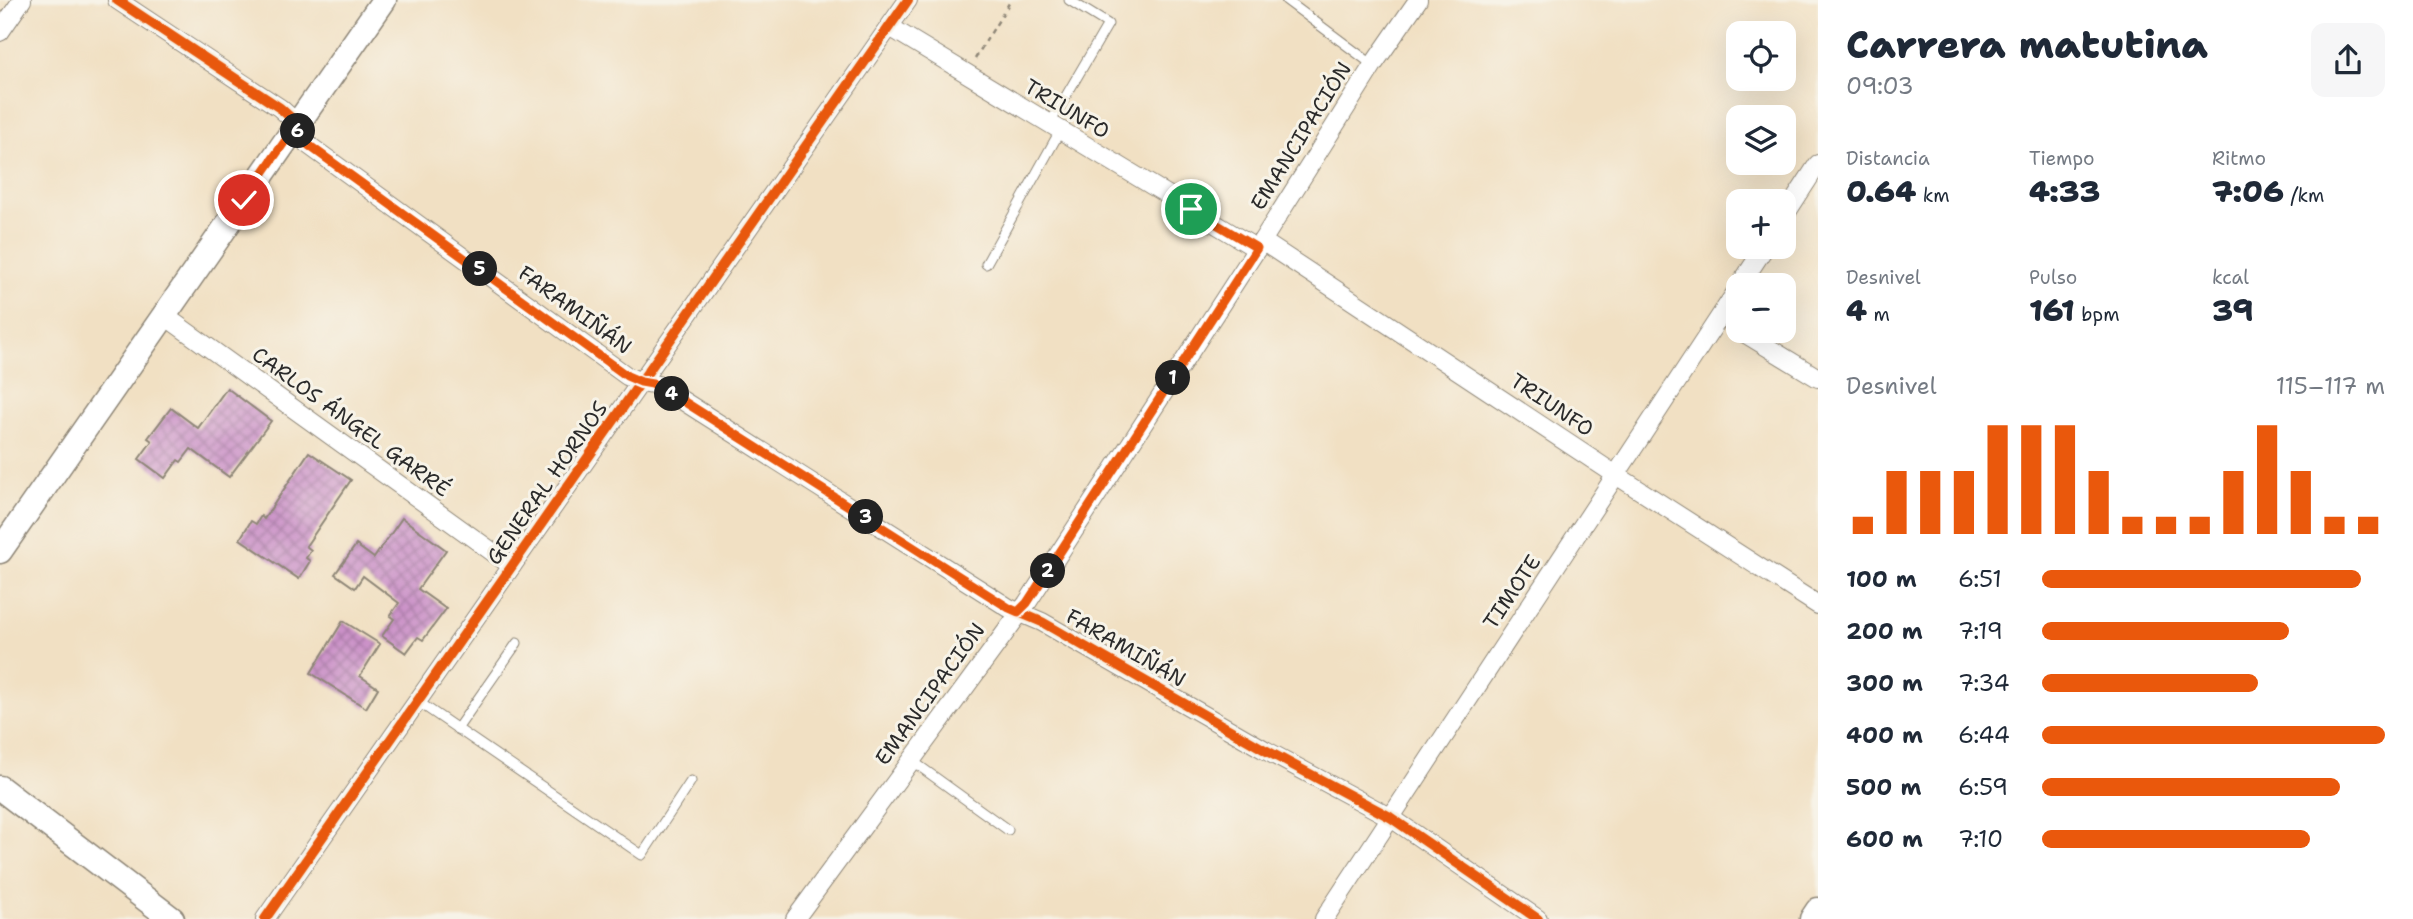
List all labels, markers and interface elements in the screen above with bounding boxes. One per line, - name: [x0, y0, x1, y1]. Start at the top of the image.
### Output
- text: Carrera matutina: [1846, 19, 2208, 70]
- map controls: [1726, 21, 1796, 343]
- button: locate: [1726, 21, 1796, 91]
- button: share: [2311, 23, 2385, 97]
- street label: EMANCIPACIÓN: [1243, 56, 1358, 215]
- text: 09:03: [1846, 71, 1914, 101]
- street label: TRIUNFO: [1019, 73, 1115, 145]
- button: layers: [1726, 105, 1796, 175]
- pin: 6: [280, 114, 316, 148]
- text: 6: [291, 118, 304, 143]
- text: Distancia: [1846, 146, 1930, 171]
- text: Tiempo: [2029, 146, 2095, 171]
- text: Ritmo: [2212, 146, 2266, 171]
- pin: [214, 170, 274, 230]
- text: 0.64: [1846, 171, 1916, 212]
- text: 4:33: [2029, 171, 2100, 212]
- text: 7:06: [2212, 171, 2284, 212]
- pin: [1161, 179, 1221, 239]
- icon: check: [225, 181, 263, 219]
- text: km: [1916, 183, 1950, 208]
- text: /km: [2284, 183, 2324, 208]
- button: +: [1726, 189, 1796, 259]
- icon: arrive: [1172, 190, 1210, 228]
- pin: 5: [462, 252, 498, 286]
- text: 5: [474, 256, 485, 281]
- street label: FARAMIÑÁN: [513, 259, 638, 361]
- text: Desnivel: [1846, 265, 1921, 290]
- text: Pulso: [2029, 265, 2077, 290]
- text: kcal: [2212, 265, 2249, 290]
- button: −: [1726, 273, 1796, 343]
- text: 4: [1846, 290, 1867, 331]
- text: 161: [2029, 290, 2075, 331]
- text: 39: [2212, 290, 2253, 331]
- text: m: [1867, 302, 1890, 327]
- text: bpm: [2075, 302, 2120, 327]
- street label: CARLOS ÁNGEL GARRÉ: [246, 340, 456, 503]
- pin: 1: [1156, 360, 1190, 396]
- text: 1: [1168, 365, 1177, 390]
- street label: TRIUNFO: [1505, 367, 1599, 443]
- text: Desnivel: [1846, 371, 1937, 401]
- text: 115–117 m: [2276, 371, 2385, 401]
- pin: 4: [654, 376, 690, 412]
- text: 4: [665, 381, 678, 406]
- street label: GENERAL HORNOS: [480, 396, 614, 570]
- pin: 3: [848, 500, 884, 534]
- text: 3: [859, 504, 872, 529]
- street label: TIMOTE: [1477, 549, 1547, 635]
- pin: 2: [1030, 554, 1066, 588]
- text: 2: [1041, 558, 1054, 583]
- text: 100 m: [1846, 564, 1917, 594]
- text: 6:51: [1958, 564, 2002, 594]
- street label: FARAMIÑÁN: [1061, 602, 1191, 694]
- text: 200 m: [1846, 616, 1923, 646]
- text: 7:19: [1958, 616, 2003, 646]
- street label: EMANCIPACIÓN: [868, 617, 991, 771]
- text: 300 m: [1846, 668, 1923, 698]
- text: 7:34: [1958, 668, 2010, 698]
- text: 400 m: [1846, 720, 1923, 750]
- text: 6:44: [1958, 720, 2010, 750]
- text: 500 m: [1846, 772, 1921, 802]
- text: 6:59: [1958, 772, 2008, 802]
- text: 600 m: [1846, 824, 1923, 854]
- text: 7:10: [1958, 824, 2003, 854]

